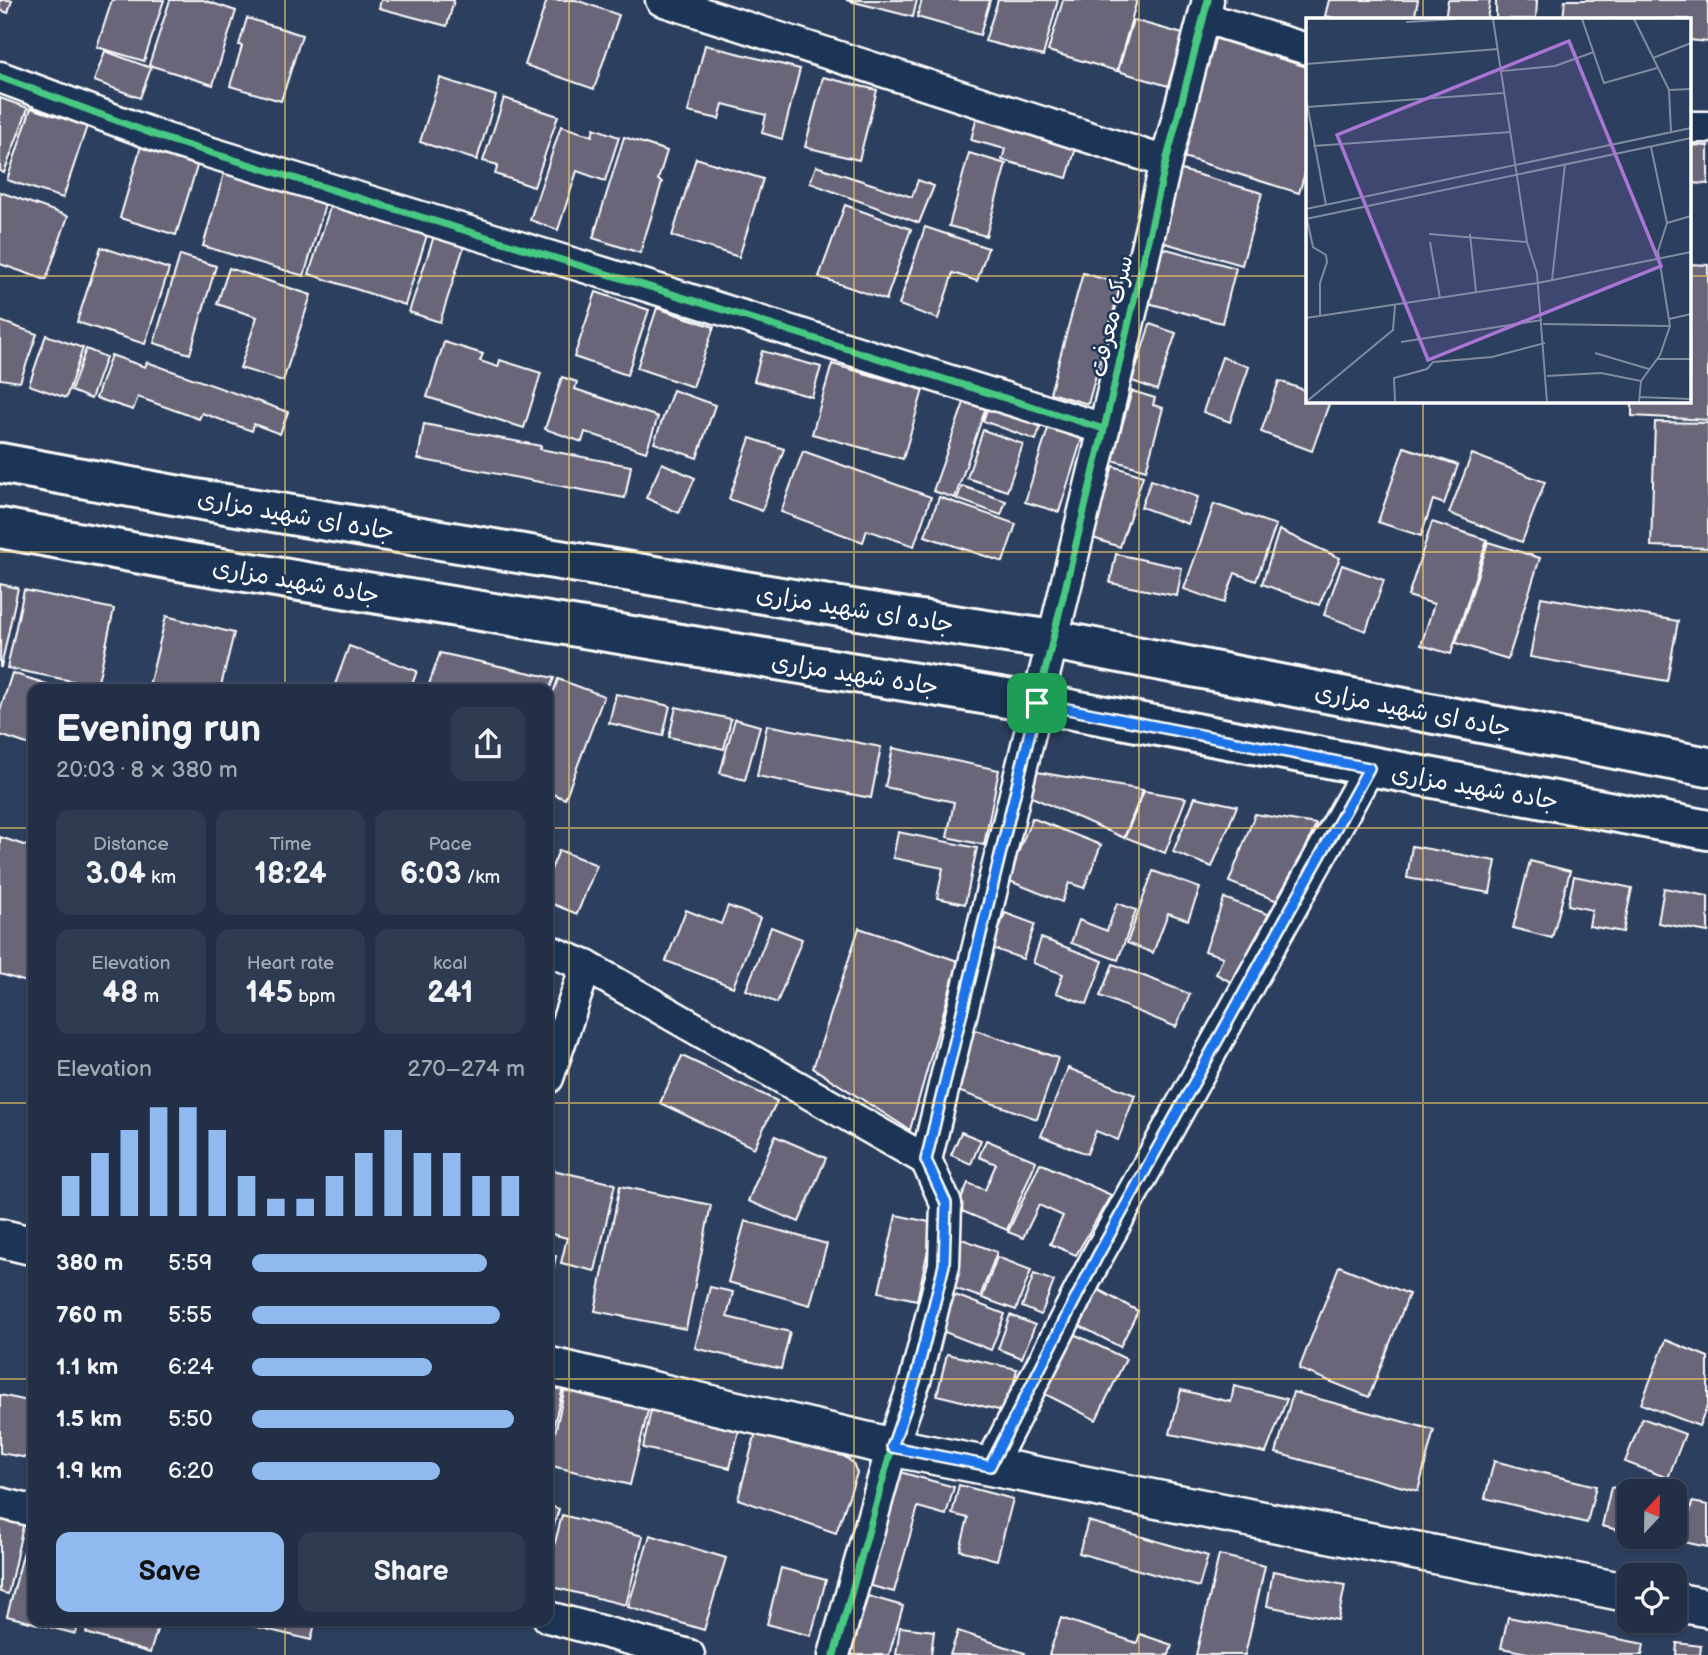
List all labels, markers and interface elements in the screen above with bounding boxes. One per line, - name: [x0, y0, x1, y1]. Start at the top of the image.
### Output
- inset map: [1306, 18, 1690, 402]
- street label: سرک معرفت: [1083, 252, 1140, 380]
- street label: جاده ای شهید مزاری: [195, 484, 397, 547]
- street label: جاده شهید مزاری: [210, 553, 381, 610]
- street label: جاده ای شهید مزاری: [754, 580, 956, 639]
- street label: جاده شهید مزاری: [769, 647, 940, 702]
- pin: [1007, 673, 1067, 733]
- street label: جاده ای شهید مزاری: [1312, 677, 1513, 744]
- icon: arrive: [1018, 684, 1056, 722]
- text: Evening run: [56, 707, 261, 752]
- button: share: [451, 707, 525, 781]
- text: 20:03 · 8 × 380 m: [56, 756, 238, 784]
- street label: جاده شهید مزاری: [1389, 759, 1560, 816]
- text: Distance: [93, 833, 169, 856]
- text: Time: [269, 833, 312, 856]
- text: Pace: [429, 833, 472, 856]
- text: 3.04: [86, 856, 146, 892]
- text: 18:24: [254, 856, 327, 892]
- text: 6:03: [400, 856, 462, 892]
- text: km: [146, 866, 176, 889]
- text: /km: [462, 866, 500, 889]
- text: Elevation: [91, 952, 170, 975]
- text: Heart rate: [247, 952, 334, 975]
- text: kcal: [433, 952, 467, 975]
- text: 48: [103, 975, 138, 1011]
- text: 145: [245, 975, 293, 1011]
- text: 241: [427, 975, 473, 1011]
- text: m: [138, 985, 159, 1008]
- text: bpm: [293, 985, 336, 1008]
- text: Elevation: [56, 1055, 152, 1083]
- text: 270–274 m: [407, 1055, 525, 1083]
- text: 380 m: [56, 1249, 123, 1277]
- text: 5:59: [168, 1249, 212, 1277]
- text: 760 m: [56, 1301, 123, 1329]
- text: 5:55: [168, 1301, 212, 1329]
- text: 1.1 km: [56, 1353, 118, 1381]
- text: 6:24: [168, 1353, 214, 1381]
- text: 1.5 km: [56, 1405, 122, 1433]
- text: 5:50: [168, 1405, 213, 1433]
- text: 1.9 km: [56, 1457, 122, 1485]
- text: 6:20: [168, 1457, 214, 1485]
- north arrow: [1617, 1479, 1687, 1549]
- map controls: [1617, 1479, 1687, 1633]
- button: Save: [56, 1532, 284, 1612]
- button: Share: [298, 1532, 525, 1612]
- button: locate: [1617, 1563, 1687, 1633]

